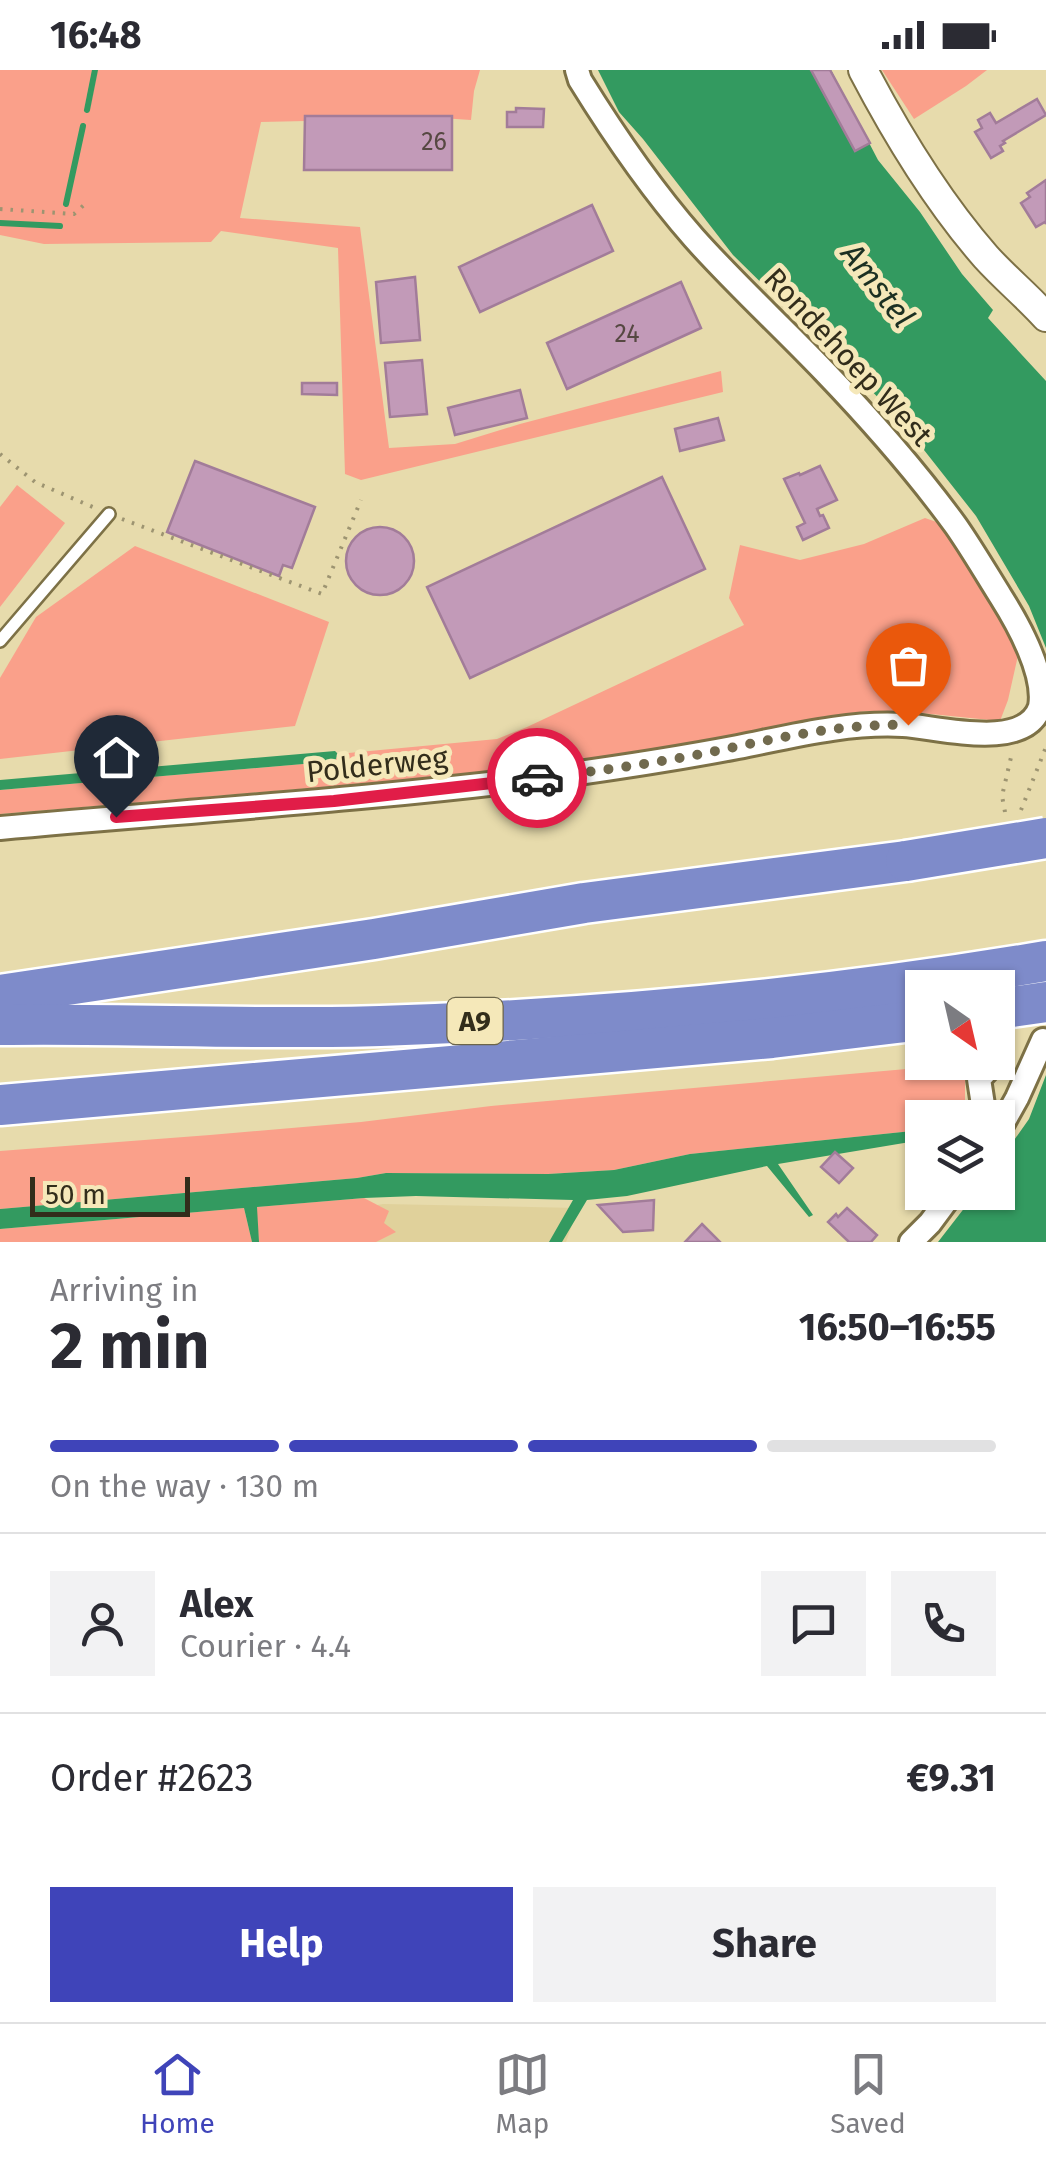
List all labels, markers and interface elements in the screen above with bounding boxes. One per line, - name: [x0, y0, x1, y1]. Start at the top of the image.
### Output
- text: 16:48: [50, 12, 142, 58]
- house number: 26: [421, 127, 447, 157]
- water label: Amstel: [832, 234, 923, 335]
- street label: Rondehoep West: [756, 261, 940, 453]
- house number: 24: [614, 319, 640, 349]
- pin: [866, 623, 951, 726]
- icon: bag: [881, 638, 936, 693]
- pin: [74, 715, 159, 818]
- courier: [487, 728, 587, 828]
- icon: home: [89, 730, 144, 785]
- street label: Polderweg: [304, 740, 450, 790]
- icon: car: [510, 751, 565, 806]
- north arrow: [905, 970, 1015, 1080]
- map controls: [905, 970, 1015, 1210]
- road number: A9: [448, 998, 502, 1044]
- button: layers: [905, 1100, 1015, 1210]
- scale bar: [30, 1172, 190, 1216]
- text: 50 m: [45, 1178, 106, 1211]
- text: Arriving in: [50, 1271, 198, 1309]
- text: 16:50–16:55: [799, 1304, 996, 1350]
- text: 2 min: [50, 1307, 210, 1385]
- text: On the way · 130 m: [50, 1467, 319, 1505]
- button: person: [50, 1571, 155, 1676]
- button: chat: [761, 1571, 866, 1676]
- button: phone: [891, 1571, 996, 1676]
- text: Alex: [180, 1581, 253, 1627]
- text: Courier · 4.4: [180, 1627, 351, 1665]
- text: Order #2623: [50, 1755, 254, 1801]
- text: €9.31: [907, 1755, 996, 1801]
- button: Help: [50, 1887, 513, 2002]
- button: Share: [533, 1887, 996, 2002]
- tab: Home: [140, 2047, 215, 2140]
- tab: Map: [495, 2047, 550, 2140]
- tab: Saved: [830, 2047, 906, 2140]

